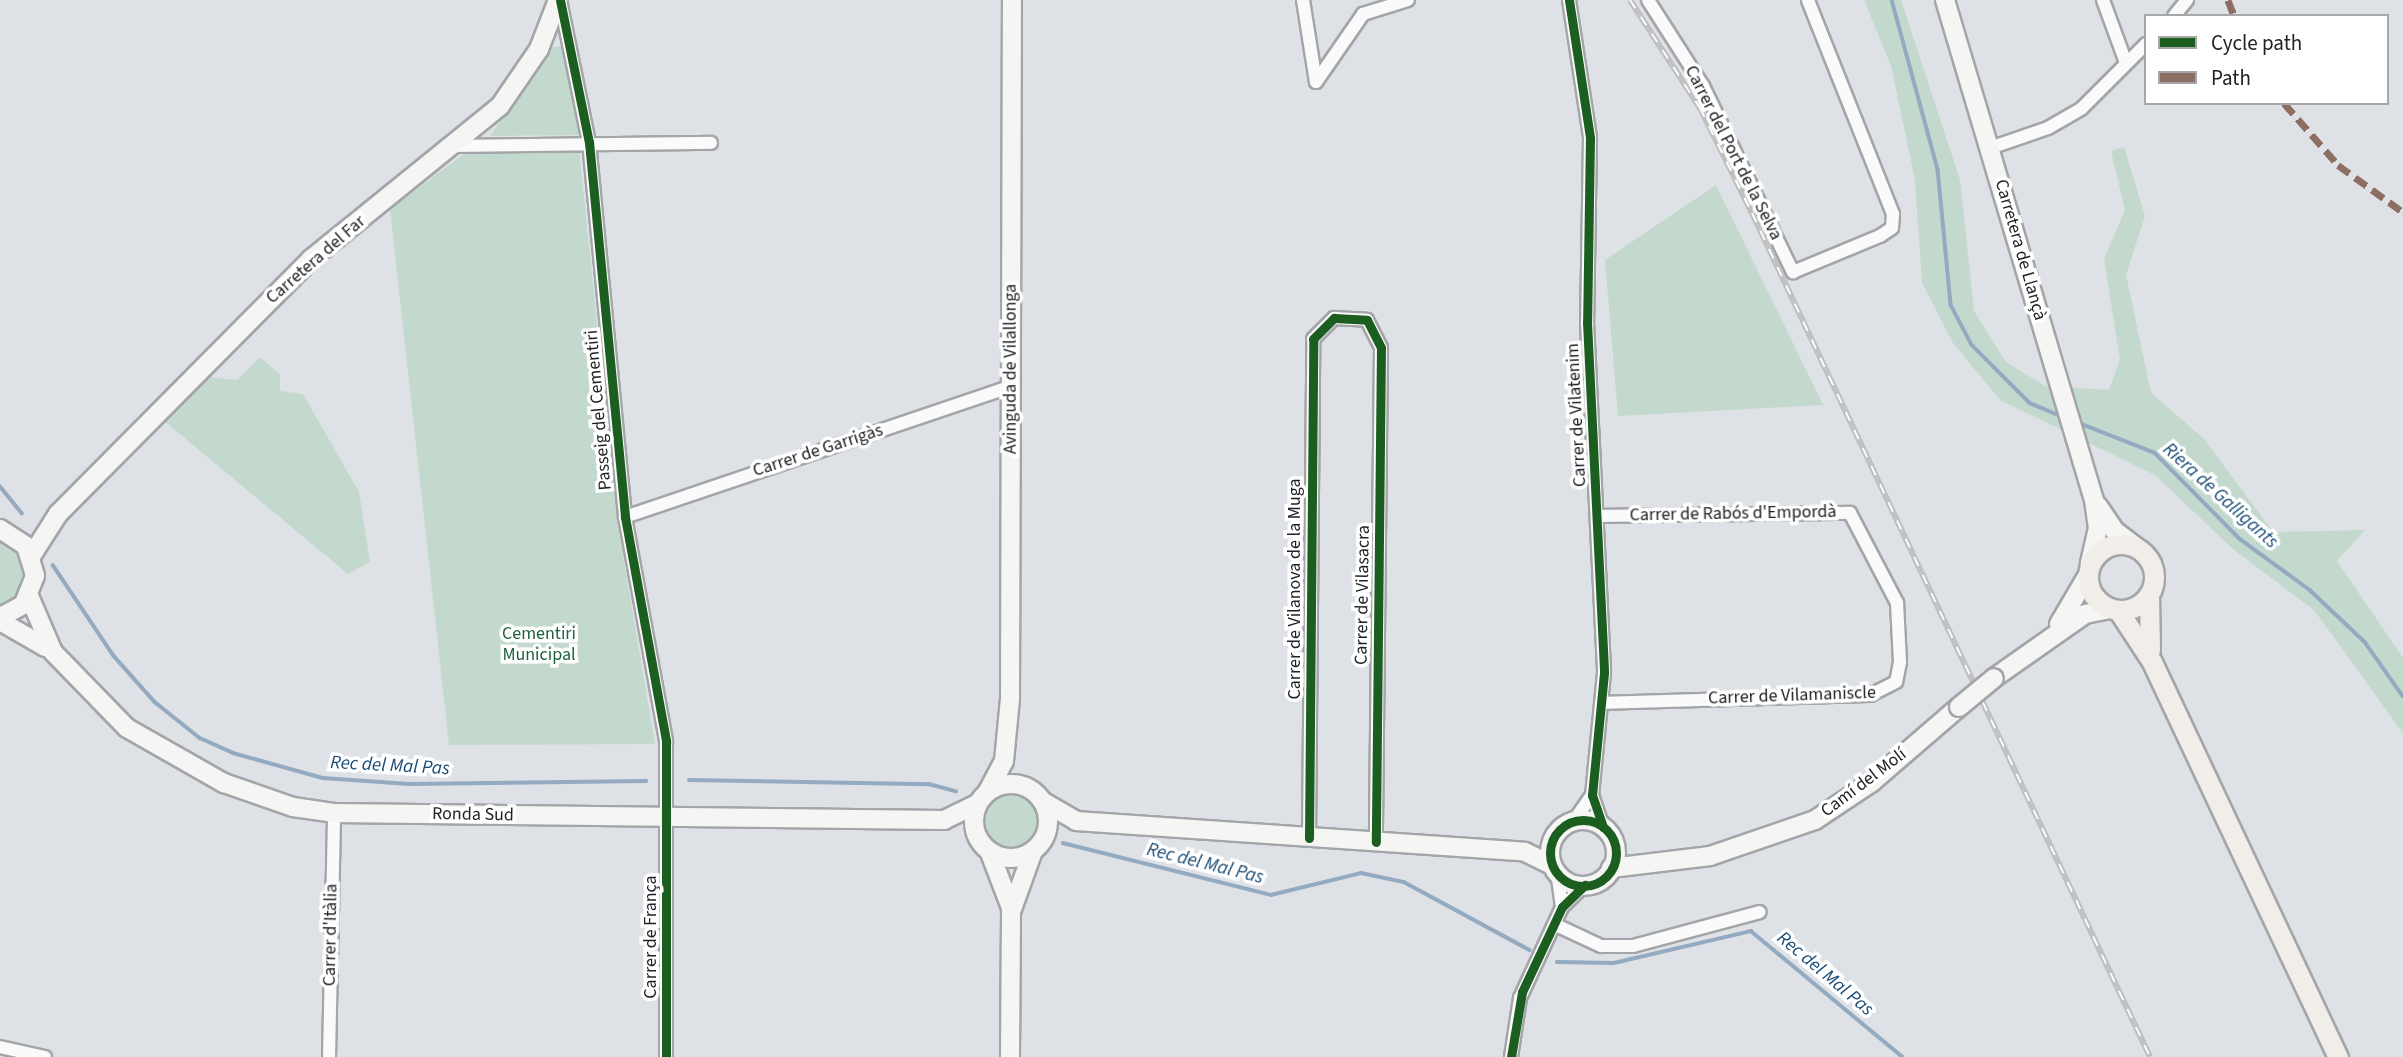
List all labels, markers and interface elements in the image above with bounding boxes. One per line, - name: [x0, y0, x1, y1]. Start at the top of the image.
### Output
- legend: [2144, 14, 2389, 105]
- text: Cycle path: [2211, 28, 2302, 58]
- street label: Carrer del Port de la Selva: [1680, 62, 1786, 244]
- text: Path: [2211, 63, 2251, 93]
- street label: Carretera de Llançà: [1990, 177, 2050, 323]
- street label: Carretera del Far: [262, 211, 370, 309]
- street label: Avinguda de Vilallonga: [1000, 284, 1022, 454]
- street label: Passeig del Cementiri: [581, 329, 617, 491]
- street label: Carrer de Vilatenim: [1562, 343, 1592, 487]
- street label: Carrer de Garrigàs: [750, 420, 886, 482]
- water label: Riera de Galligants: [2158, 438, 2282, 554]
- street label: Carrer de Vilanova de la Muga: [1284, 478, 1306, 700]
- street label: Carrer de Rabós d'Empordà: [1629, 501, 1837, 527]
- street label: Carrer de Vilasacra: [1351, 525, 1375, 665]
- park label: Cementiri Municipal: [502, 624, 576, 666]
- street label: Carrer de Vilamaniscle: [1708, 682, 1876, 710]
- street label: Camí del Molí: [1817, 744, 1911, 822]
- water label: Rec del Mal Pas: [330, 751, 450, 781]
- street label: Ronda Sud: [432, 803, 514, 827]
- water label: Rec del Mal Pas: [1144, 838, 1266, 890]
- street label: Carrer de França: [640, 875, 662, 999]
- street label: Carrer d'Itàlia: [319, 884, 343, 986]
- water label: Rec del Mal Pas: [1772, 927, 1878, 1021]

